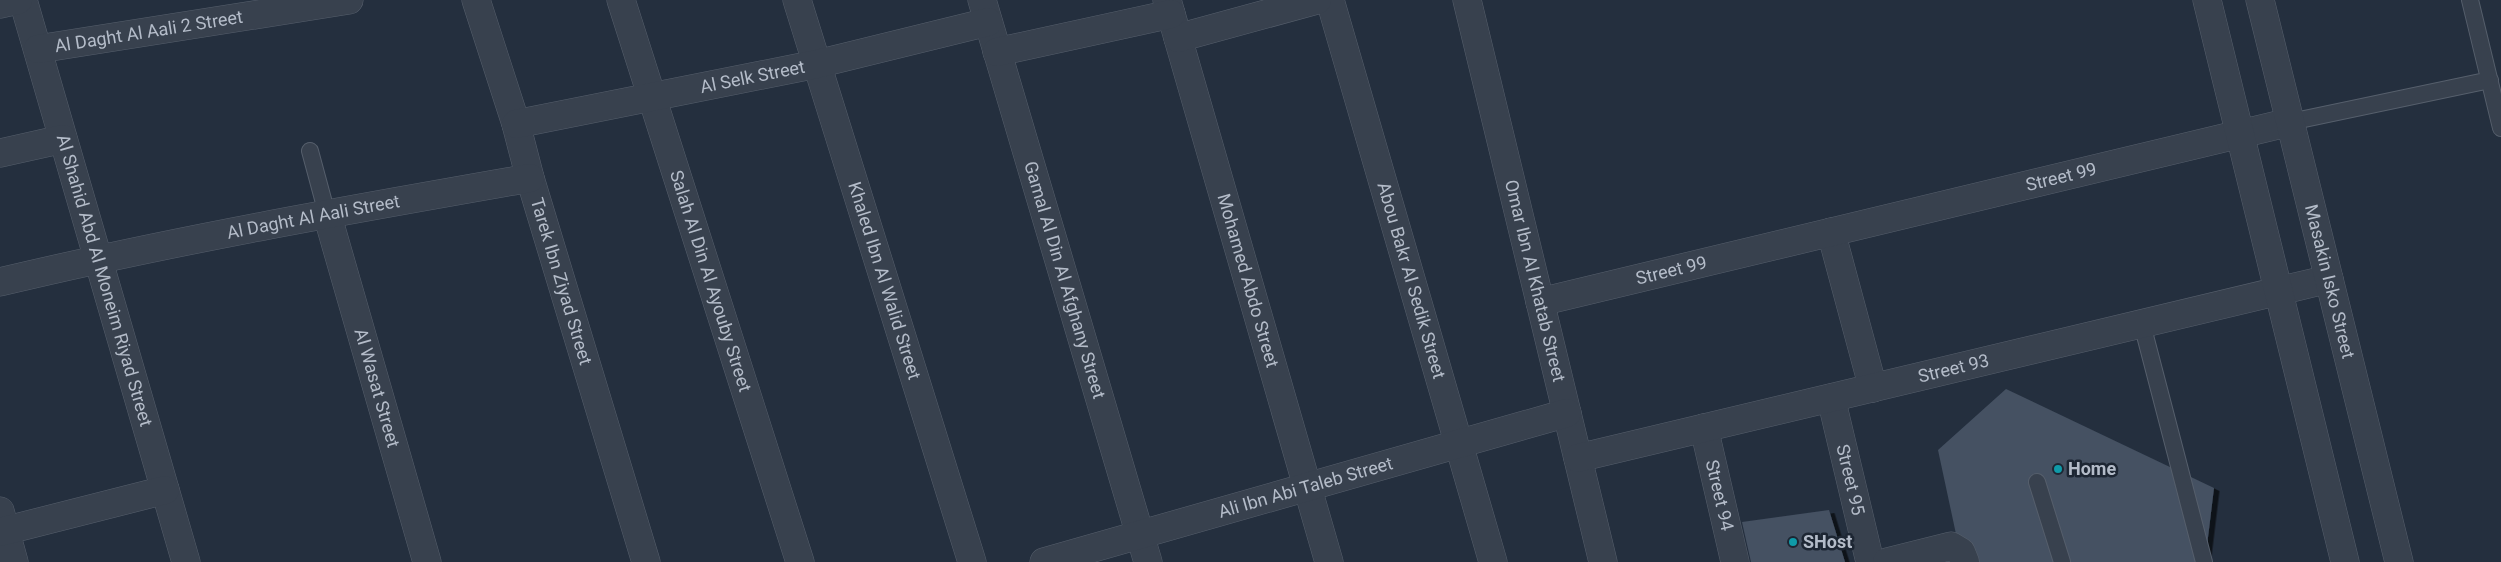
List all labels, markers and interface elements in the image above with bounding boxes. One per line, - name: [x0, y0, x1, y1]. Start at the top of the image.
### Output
- street label: Al Daght Al Aali 2 Street: [53, 6, 244, 56]
- street label: Al Selk Street: [698, 56, 807, 97]
- street label: Al Shahid Abd Al Moneim Riyad Street: [53, 132, 157, 429]
- street label: Street 99: [2024, 158, 2099, 195]
- street label: Gamal Al Din Al Afghany Street: [1020, 159, 1110, 401]
- street label: Salah Al Din Al Ayouby Street: [666, 168, 756, 394]
- street label: Omar Ibn Al Khatab Street: [1501, 178, 1570, 384]
- street label: Khaled Ibn Al Walid Street: [844, 179, 926, 382]
- street label: Abou Bakr Al Sedik Street: [1373, 180, 1450, 381]
- street label: Al Daght Al Aali Street: [225, 190, 401, 243]
- street label: Mohamed Abdo Street: [1213, 191, 1283, 370]
- street label: Tarek Ibn Ziyad Street: [527, 195, 597, 367]
- street label: Masakin Isko Street: [2301, 202, 2359, 361]
- street label: Street 99: [1634, 251, 1709, 289]
- street label: Al Wasat Street: [350, 326, 405, 450]
- street label: Street 93: [1916, 349, 1991, 387]
- street label: Street 95: [1832, 442, 1869, 517]
- street label: Ali Ibn Abi Taleb Street: [1216, 452, 1395, 522]
- street label: Street 94: [1702, 458, 1738, 533]
- place label: Home: [2068, 458, 2116, 479]
- marker: Home: [2052, 463, 2064, 475]
- place label: SHost: [1803, 531, 1852, 552]
- marker: SHost: [1787, 536, 1799, 548]

